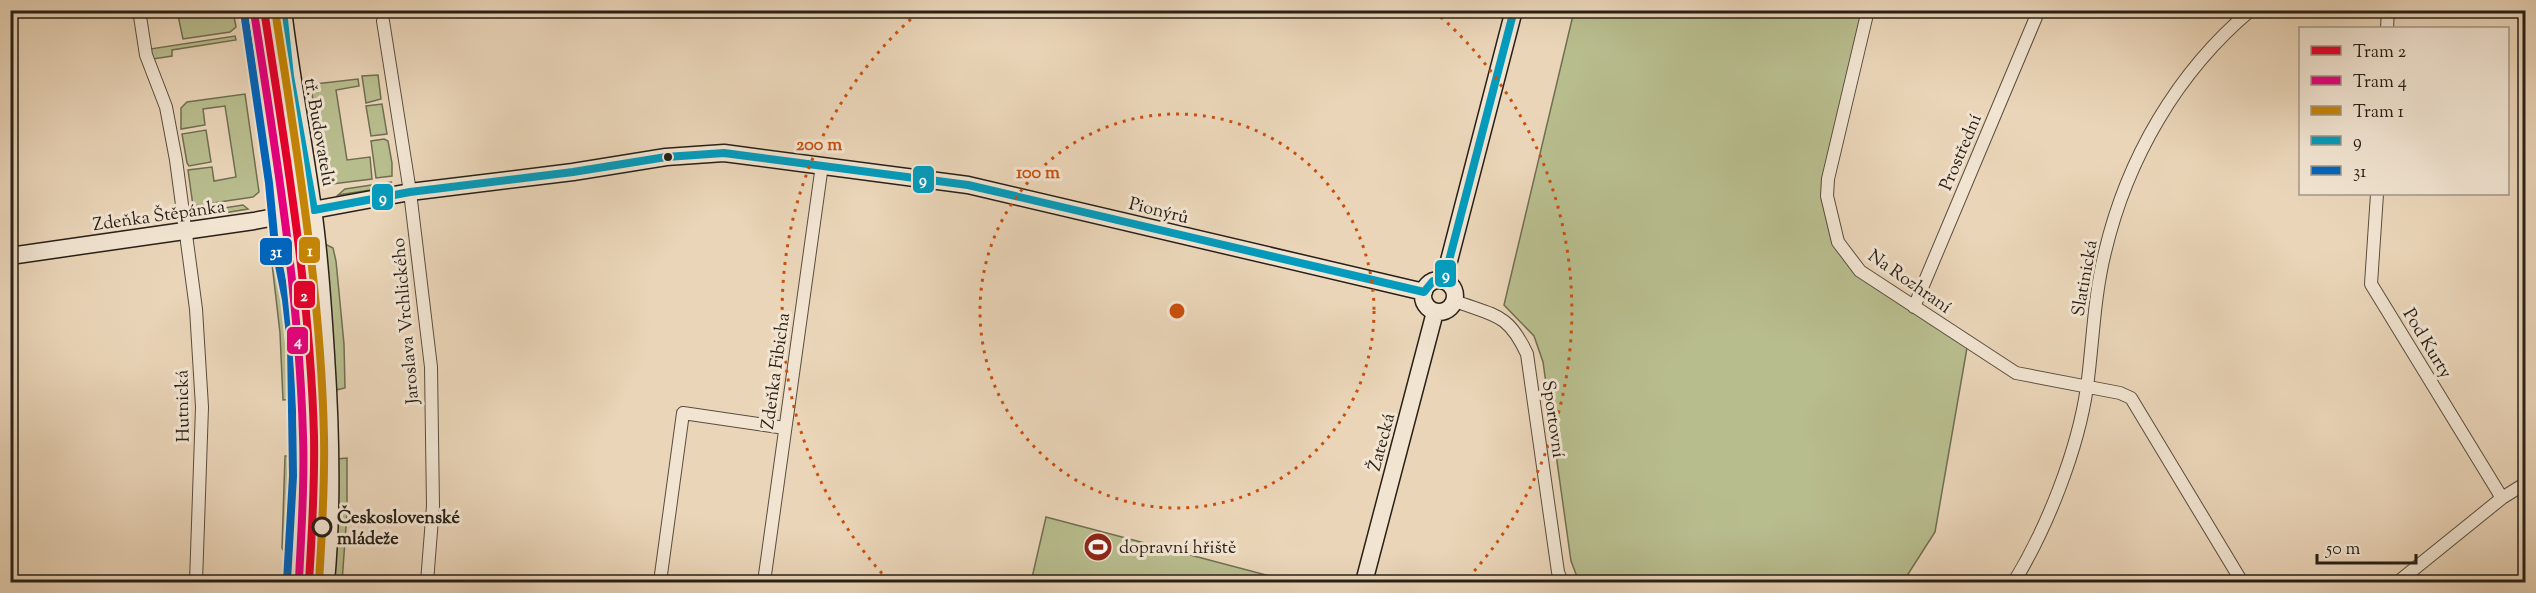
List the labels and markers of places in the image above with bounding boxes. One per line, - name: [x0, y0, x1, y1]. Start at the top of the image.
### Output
- unlabelled marker: [662, 151, 674, 163]
- centre of rings: [1167, 301, 1187, 321]
- place label: Československé mládeže: [337, 505, 460, 553]
- marker: Československé mládeže: [312, 517, 332, 537]
- sports icon: dopravní hřiště: [1082, 531, 1114, 563]
- place label: dopravní hřiště: [1119, 536, 1236, 562]

